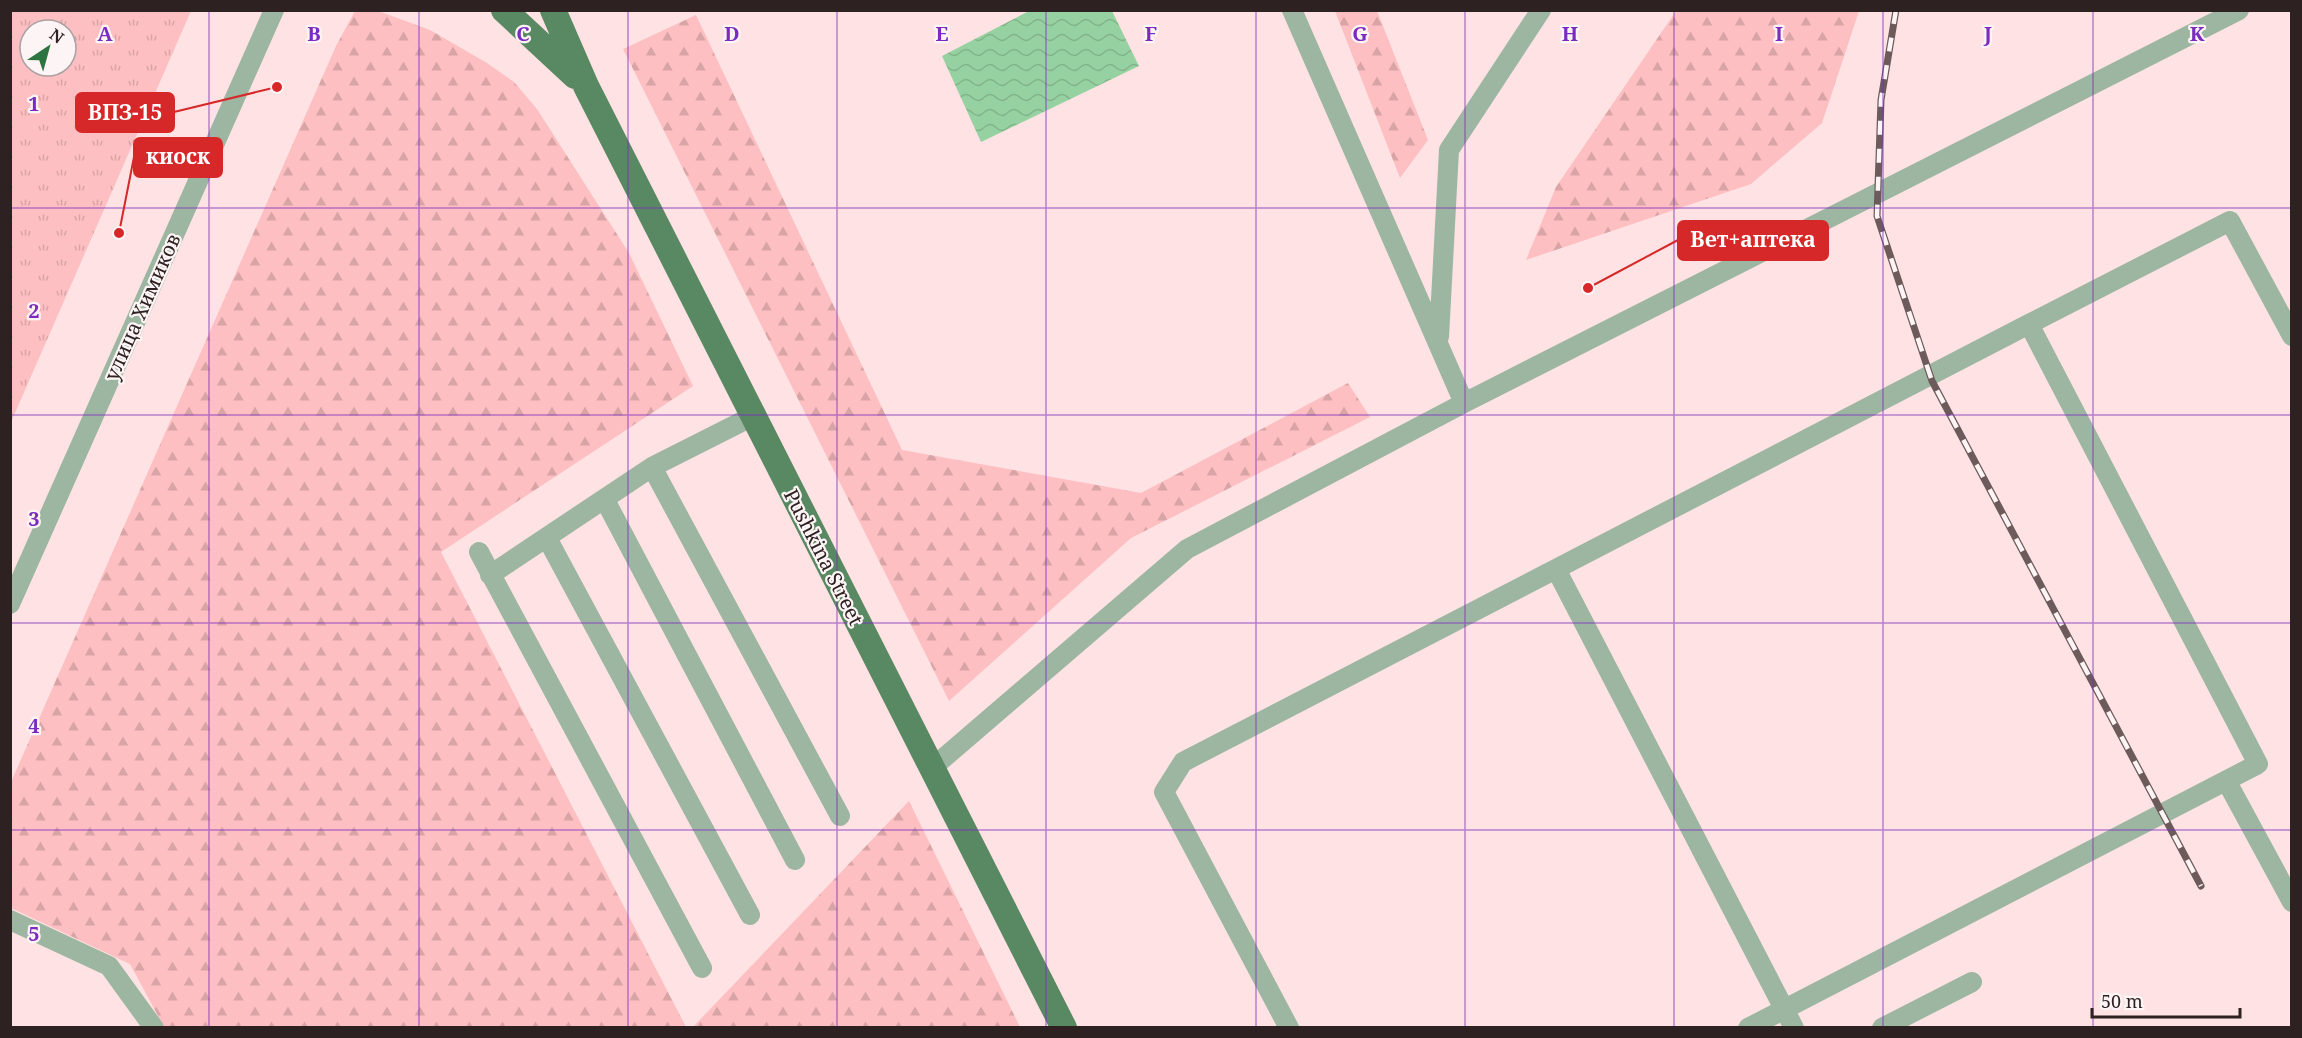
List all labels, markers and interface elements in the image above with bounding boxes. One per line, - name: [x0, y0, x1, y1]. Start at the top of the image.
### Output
- north arrow: [18, 18, 78, 78]
- text: A: [97, 20, 113, 47]
- text: B: [307, 20, 321, 47]
- text: C: [516, 20, 530, 47]
- text: D: [724, 20, 740, 47]
- text: E: [935, 20, 949, 47]
- text: F: [1145, 20, 1157, 47]
- text: G: [1352, 20, 1368, 47]
- text: H: [1562, 20, 1578, 47]
- text: I: [1775, 20, 1783, 47]
- text: J: [1983, 20, 1992, 47]
- text: K: [2190, 20, 2205, 47]
- text: N: [45, 23, 69, 49]
- text: 1: [28, 90, 40, 117]
- callout: ВПЗ-15: [76, 93, 174, 132]
- text: ВПЗ-15: [88, 98, 162, 126]
- callout: киоск: [134, 138, 222, 177]
- text: киоск: [146, 142, 211, 170]
- callout: Вет+аптека: [1678, 221, 1828, 260]
- text: Вет+аптека: [1690, 225, 1816, 253]
- street label: улица Химиков: [97, 229, 187, 385]
- text: 2: [28, 297, 40, 324]
- street label: Pushkina Street: [778, 484, 870, 630]
- text: 3: [28, 505, 40, 532]
- text: 4: [28, 712, 40, 739]
- text: 5: [28, 920, 40, 947]
- scale bar: [2092, 981, 2240, 1019]
- text: 50 m: [2101, 989, 2143, 1013]

